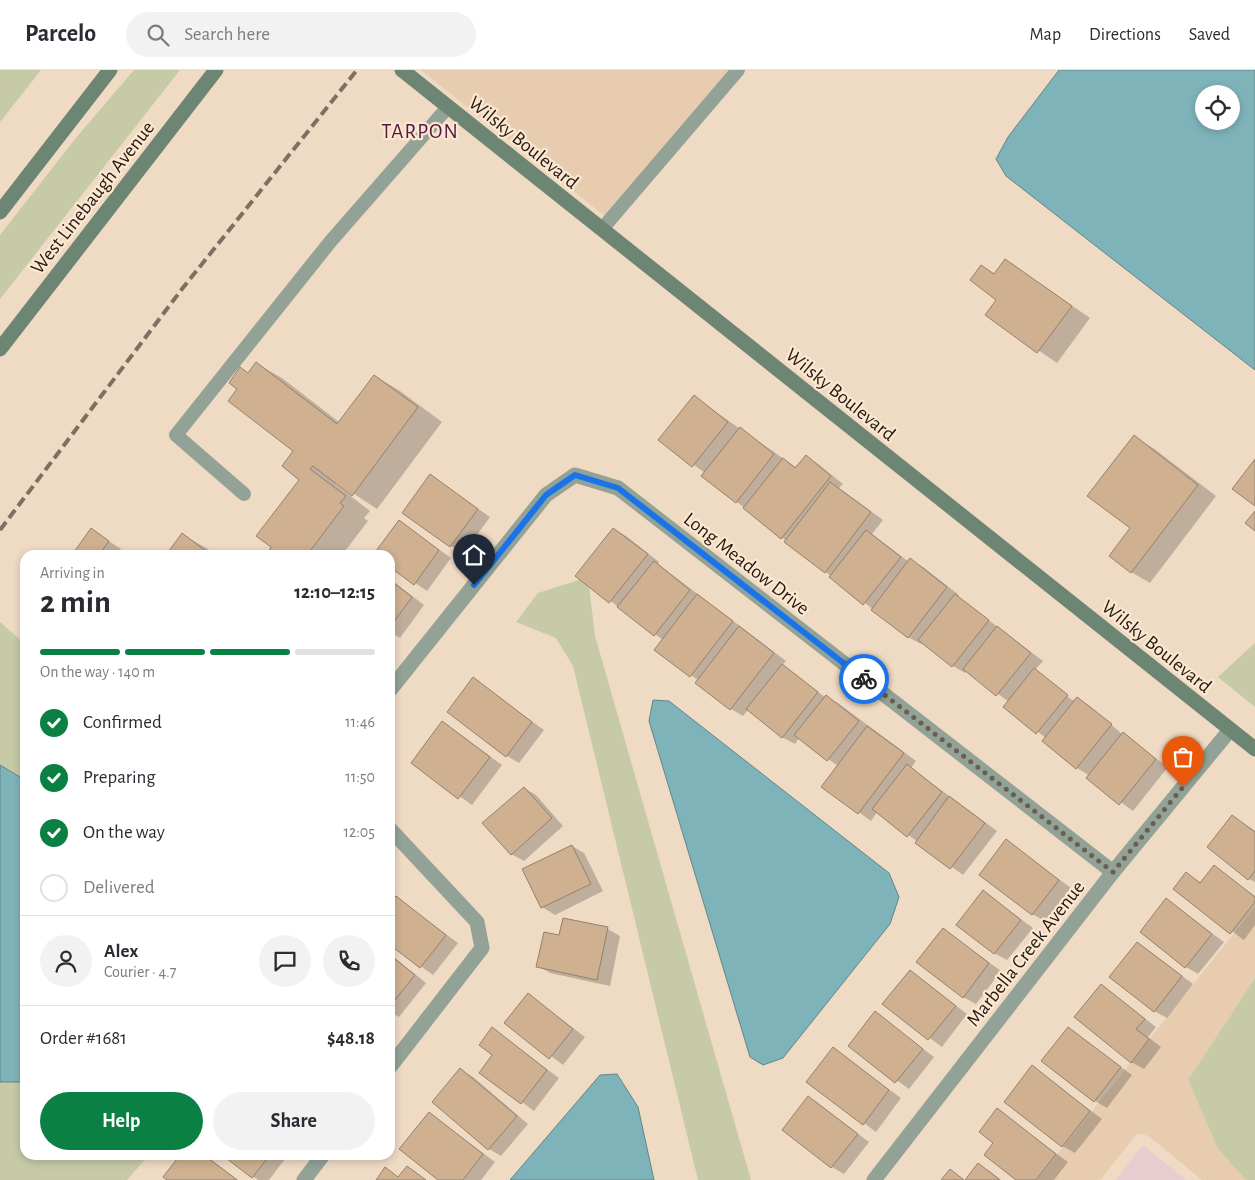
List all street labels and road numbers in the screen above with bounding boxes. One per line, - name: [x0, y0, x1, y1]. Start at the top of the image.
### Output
- street label: Wilsky Boulevard: [465, 93, 582, 193]
- street label: West Linebaugh Avenue: [27, 118, 158, 278]
- street label: Wilsky Boulevard: [782, 345, 899, 445]
- street label: Long Meadow Drive: [680, 509, 813, 619]
- street label: Wilsky Boulevard: [1098, 597, 1215, 697]
- street label: Marbella Creek Avenue: [963, 877, 1089, 1030]

